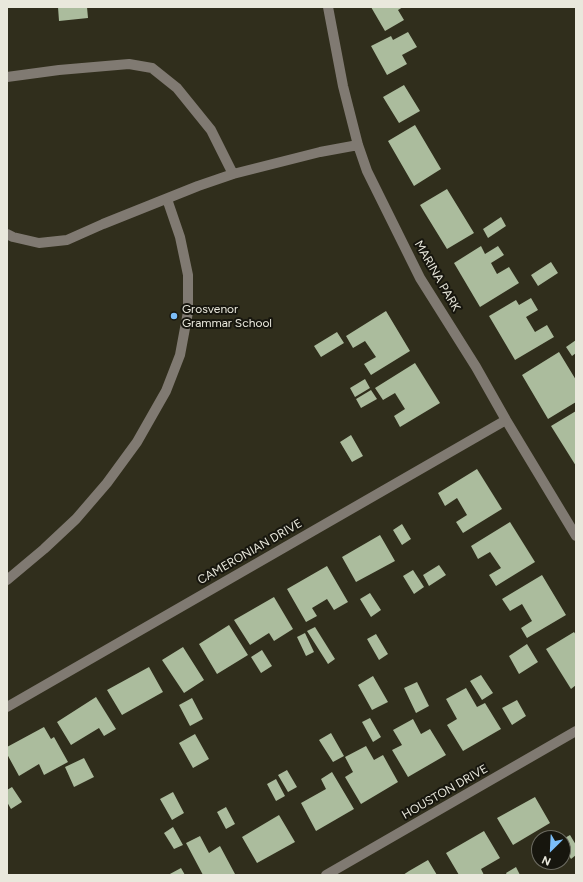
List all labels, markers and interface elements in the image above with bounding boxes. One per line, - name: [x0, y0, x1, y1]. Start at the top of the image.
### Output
- street label: MARINA PARK: [411, 238, 463, 314]
- place label: Grosvenor Grammar School: [182, 302, 272, 330]
- marker: Grosvenor Grammar School: [169, 311, 179, 321]
- street label: CAMERONIAN DRIVE: [195, 516, 305, 588]
- street label: HOUSTON DRIVE: [399, 762, 491, 822]
- north arrow: [531, 830, 571, 870]
- text: N: [540, 853, 553, 868]

